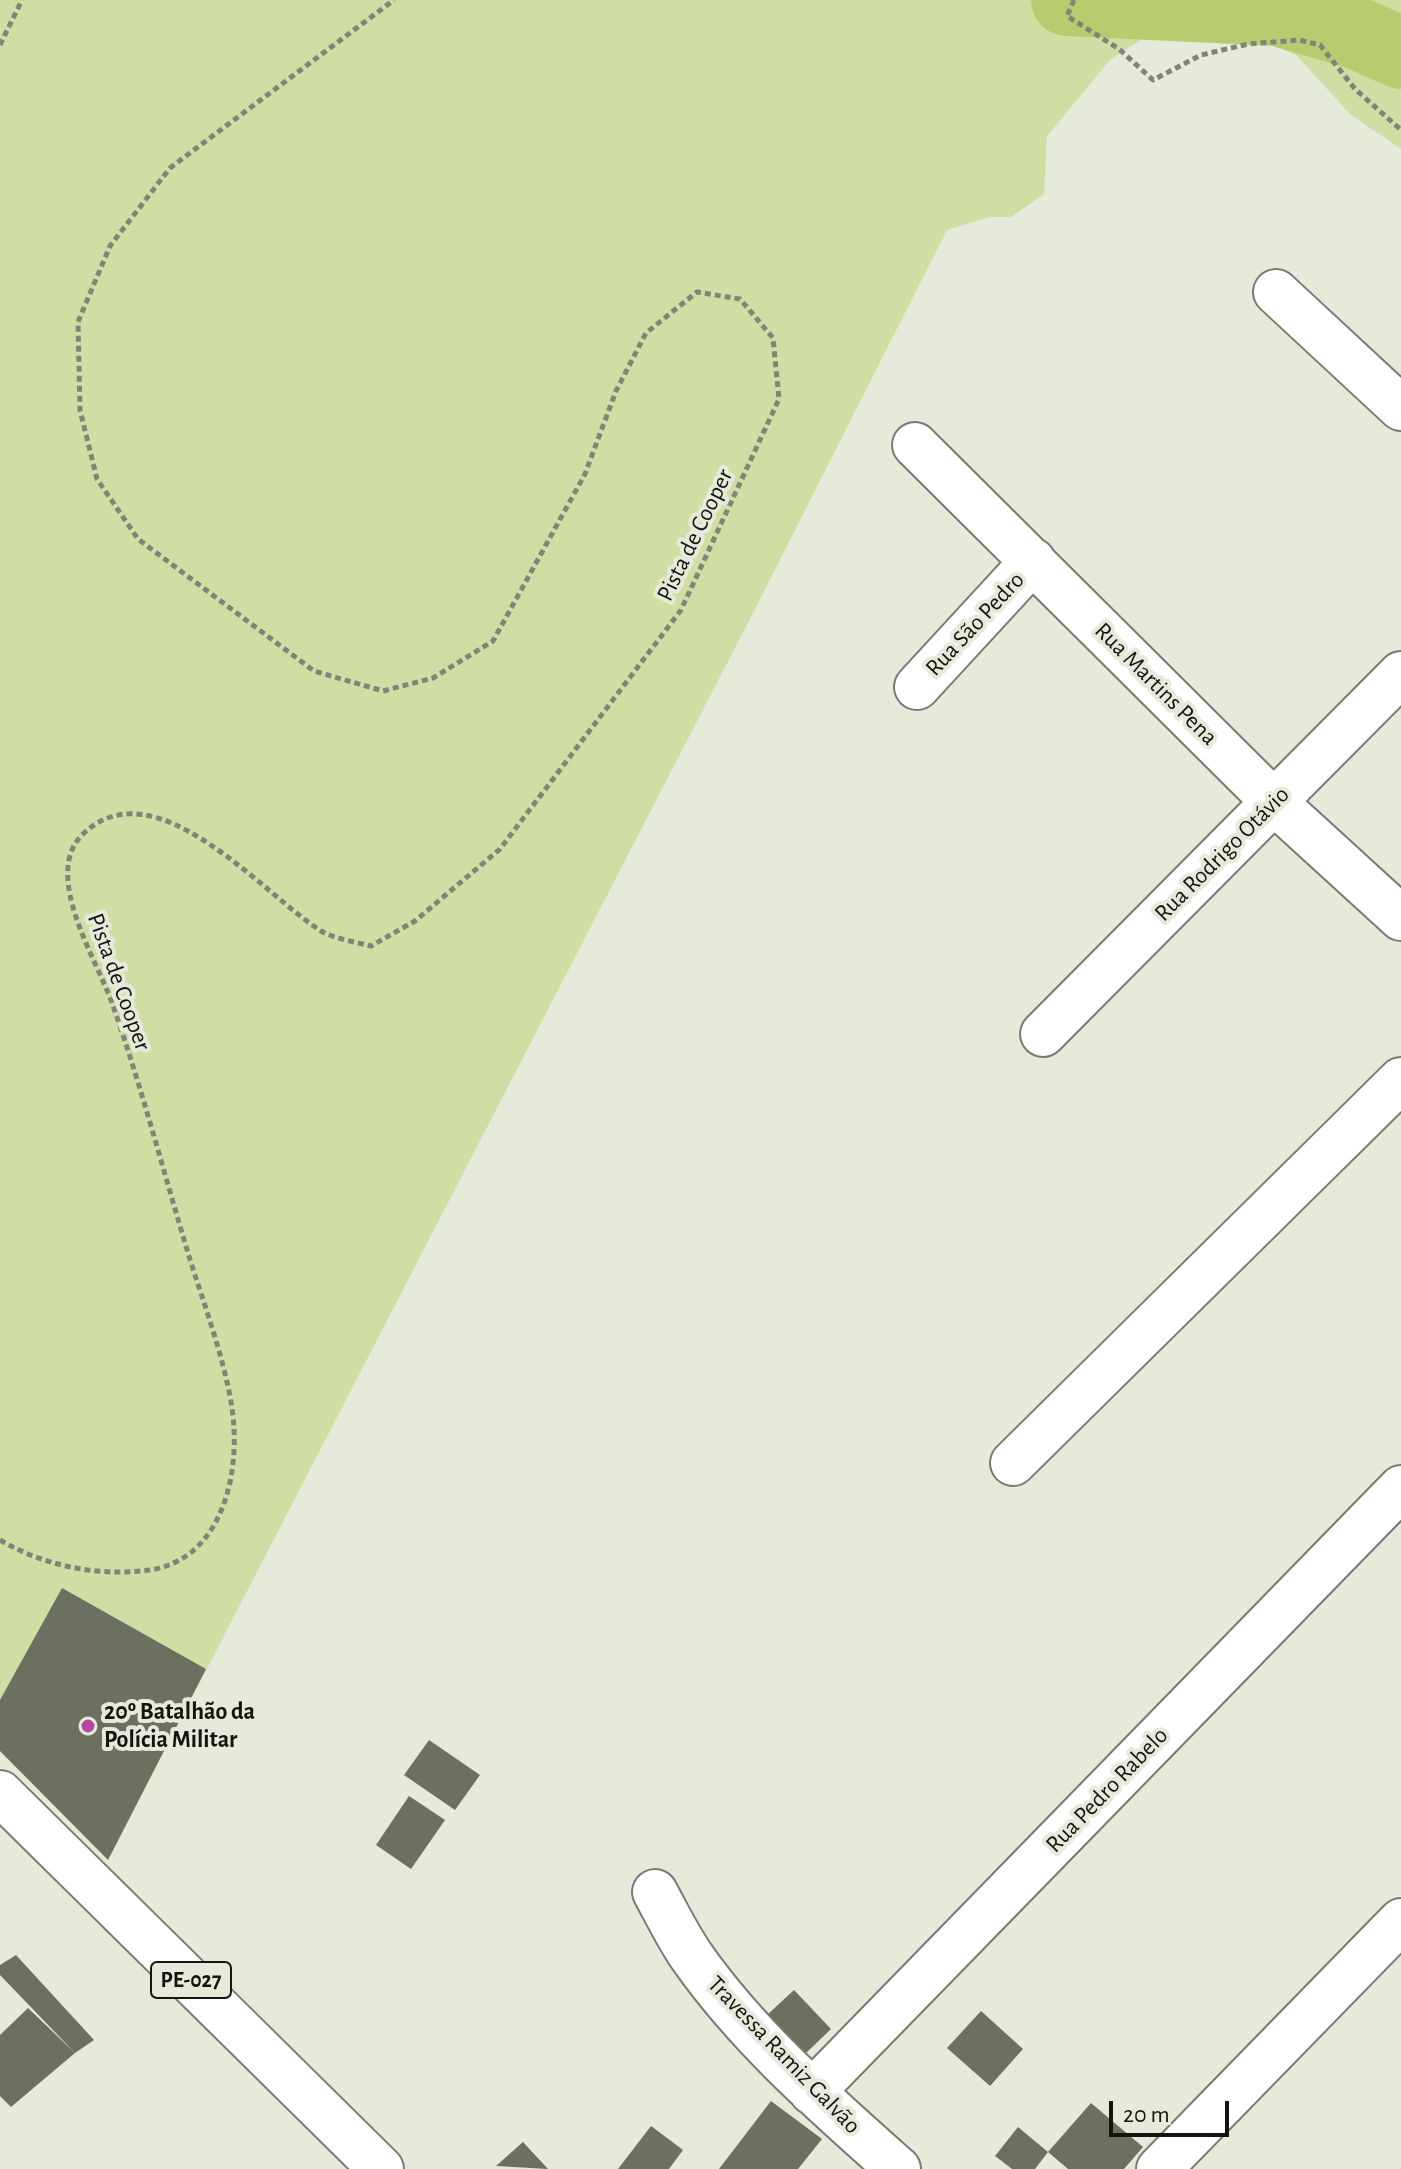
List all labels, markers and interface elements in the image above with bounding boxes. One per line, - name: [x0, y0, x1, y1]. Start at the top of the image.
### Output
- street label: Pista de Cooper: [651, 464, 739, 606]
- street label: Rua São Pedro: [919, 566, 1031, 682]
- street label: Rua Martins Pena: [1088, 616, 1224, 752]
- street label: Rua Rodrigo Otávio: [1148, 780, 1296, 928]
- street label: Pista de Cooper: [81, 909, 157, 1055]
- place label: 20º Batalhão da Polícia Militar: [104, 1698, 255, 1754]
- marker: 20º Batalhão da Polícia Militar: [79, 1717, 97, 1735]
- street label: Rua Pedro Rabelo: [1040, 1721, 1174, 1859]
- road number: PE-027: [151, 1962, 231, 1998]
- street label: Travessa Ramiz Galvão: [701, 1970, 867, 2140]
- scale bar: [1113, 2085, 1233, 2135]
- text: 20 m: [1123, 2103, 1170, 2127]

